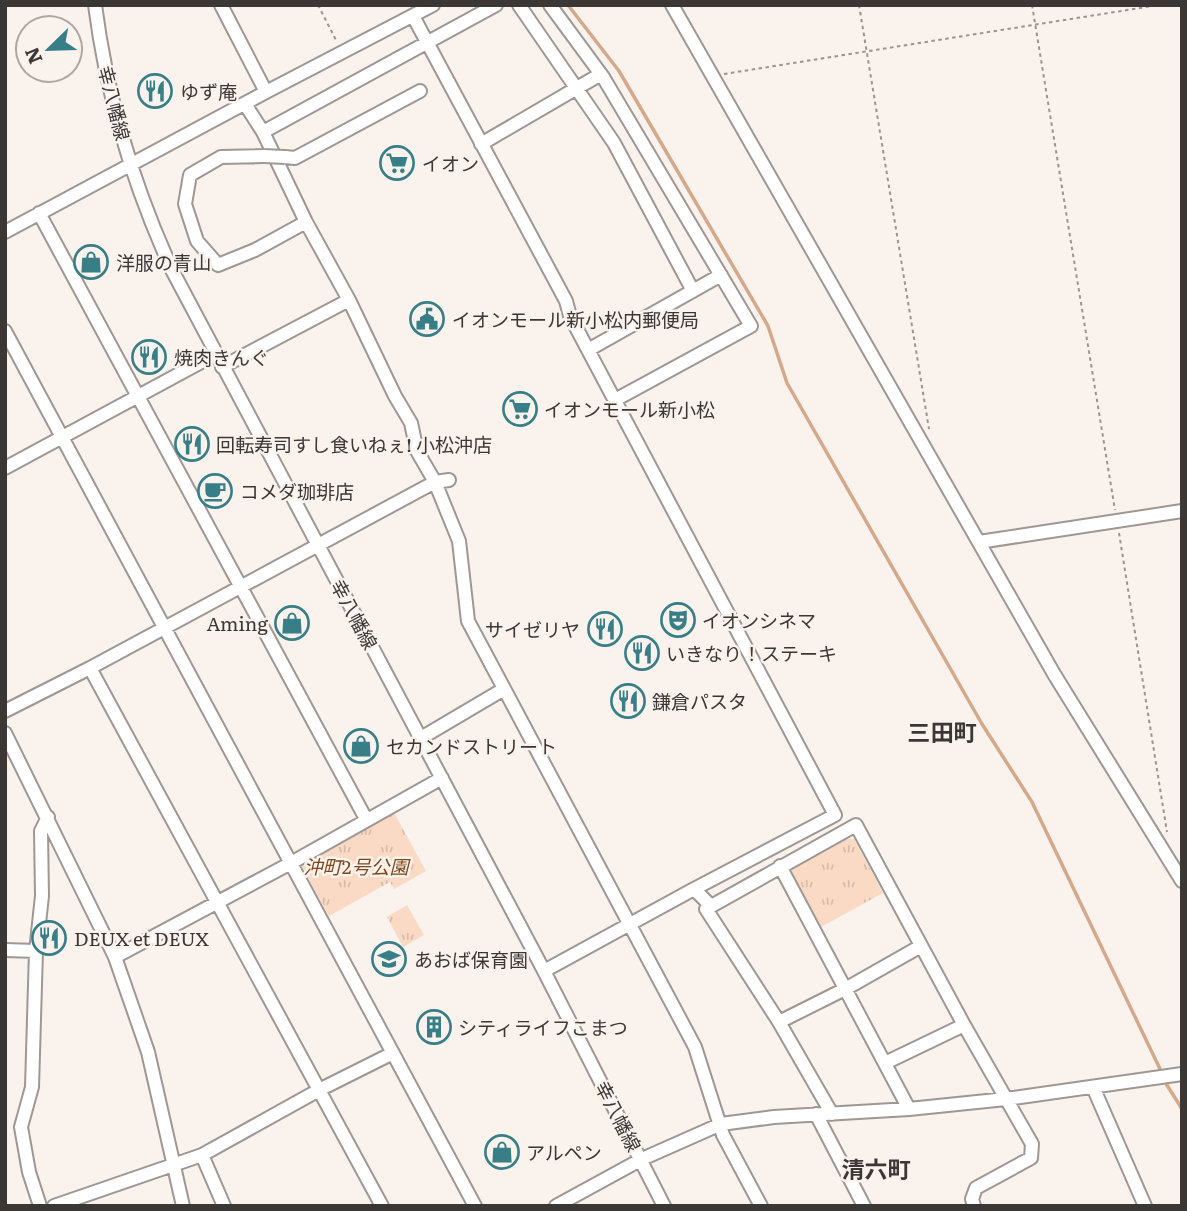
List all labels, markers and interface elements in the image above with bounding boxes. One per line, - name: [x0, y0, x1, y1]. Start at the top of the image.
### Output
- north arrow: [14, 14, 84, 84]
- text: N: [16, 43, 48, 69]
- street label: 幸八幡線: [92, 63, 138, 143]
- restaurant icon: ゆず庵: [136, 72, 174, 110]
- place label: ゆず庵: [180, 77, 237, 105]
- supermarket icon: イオン: [378, 144, 416, 182]
- place label: イオン: [422, 149, 479, 177]
- shop icon: 洋服の青山: [72, 243, 110, 281]
- place label: 洋服の青山: [116, 248, 211, 276]
- public building icon: イオンモール新小松内郵便局: [408, 300, 446, 338]
- place label: イオンモール新小松内郵便局: [452, 305, 699, 333]
- restaurant icon: 焼肉きんぐ: [130, 338, 168, 376]
- place label: 焼肉きんぐ: [174, 343, 269, 371]
- supermarket icon: イオンモール新小松: [501, 390, 539, 428]
- place label: イオンモール新小松: [544, 395, 715, 423]
- restaurant icon: 回転寿司すし食いねぇ! 小松沖店: [173, 425, 211, 463]
- place label: 回転寿司すし食いねぇ! 小松沖店: [216, 430, 492, 458]
- cafe icon: コメダ珈琲店: [196, 472, 234, 510]
- place label: コメダ珈琲店: [240, 477, 354, 505]
- street label: 幸八幡線: [325, 574, 385, 654]
- theatre icon: イオンシネマ: [659, 601, 697, 639]
- shop icon: Aming: [273, 604, 311, 642]
- place label: イオンシネマ: [702, 606, 816, 634]
- place label: Aming: [206, 609, 268, 637]
- restaurant icon: サイゼリヤ: [586, 610, 624, 648]
- place label: サイゼリヤ: [485, 615, 580, 643]
- restaurant icon: いきなり！ステーキ: [623, 634, 661, 672]
- place label: いきなり！ステーキ: [666, 639, 837, 667]
- restaurant icon: 鎌倉パスタ: [609, 682, 647, 720]
- place label: 鎌倉パスタ: [652, 687, 747, 715]
- district label: 三田町: [908, 714, 977, 748]
- shop icon: セカンドストリート: [342, 727, 380, 765]
- place label: セカンドストリート: [386, 732, 557, 760]
- park label: 沖町2号公園: [304, 852, 411, 880]
- restaurant icon: DEUX et DEUX: [30, 919, 68, 957]
- place label: DEUX et DEUX: [74, 924, 210, 952]
- school or university icon: あおば保育園: [370, 940, 408, 978]
- place label: あおば保育園: [414, 945, 528, 973]
- building icon: シティライフこまつ: [415, 1008, 453, 1046]
- place label: シティライフこまつ: [458, 1013, 628, 1041]
- street label: 幸八幡線: [589, 1076, 649, 1156]
- shop icon: アルペン: [483, 1133, 521, 1171]
- place label: アルペン: [526, 1138, 602, 1166]
- district label: 清六町: [842, 1151, 911, 1185]

